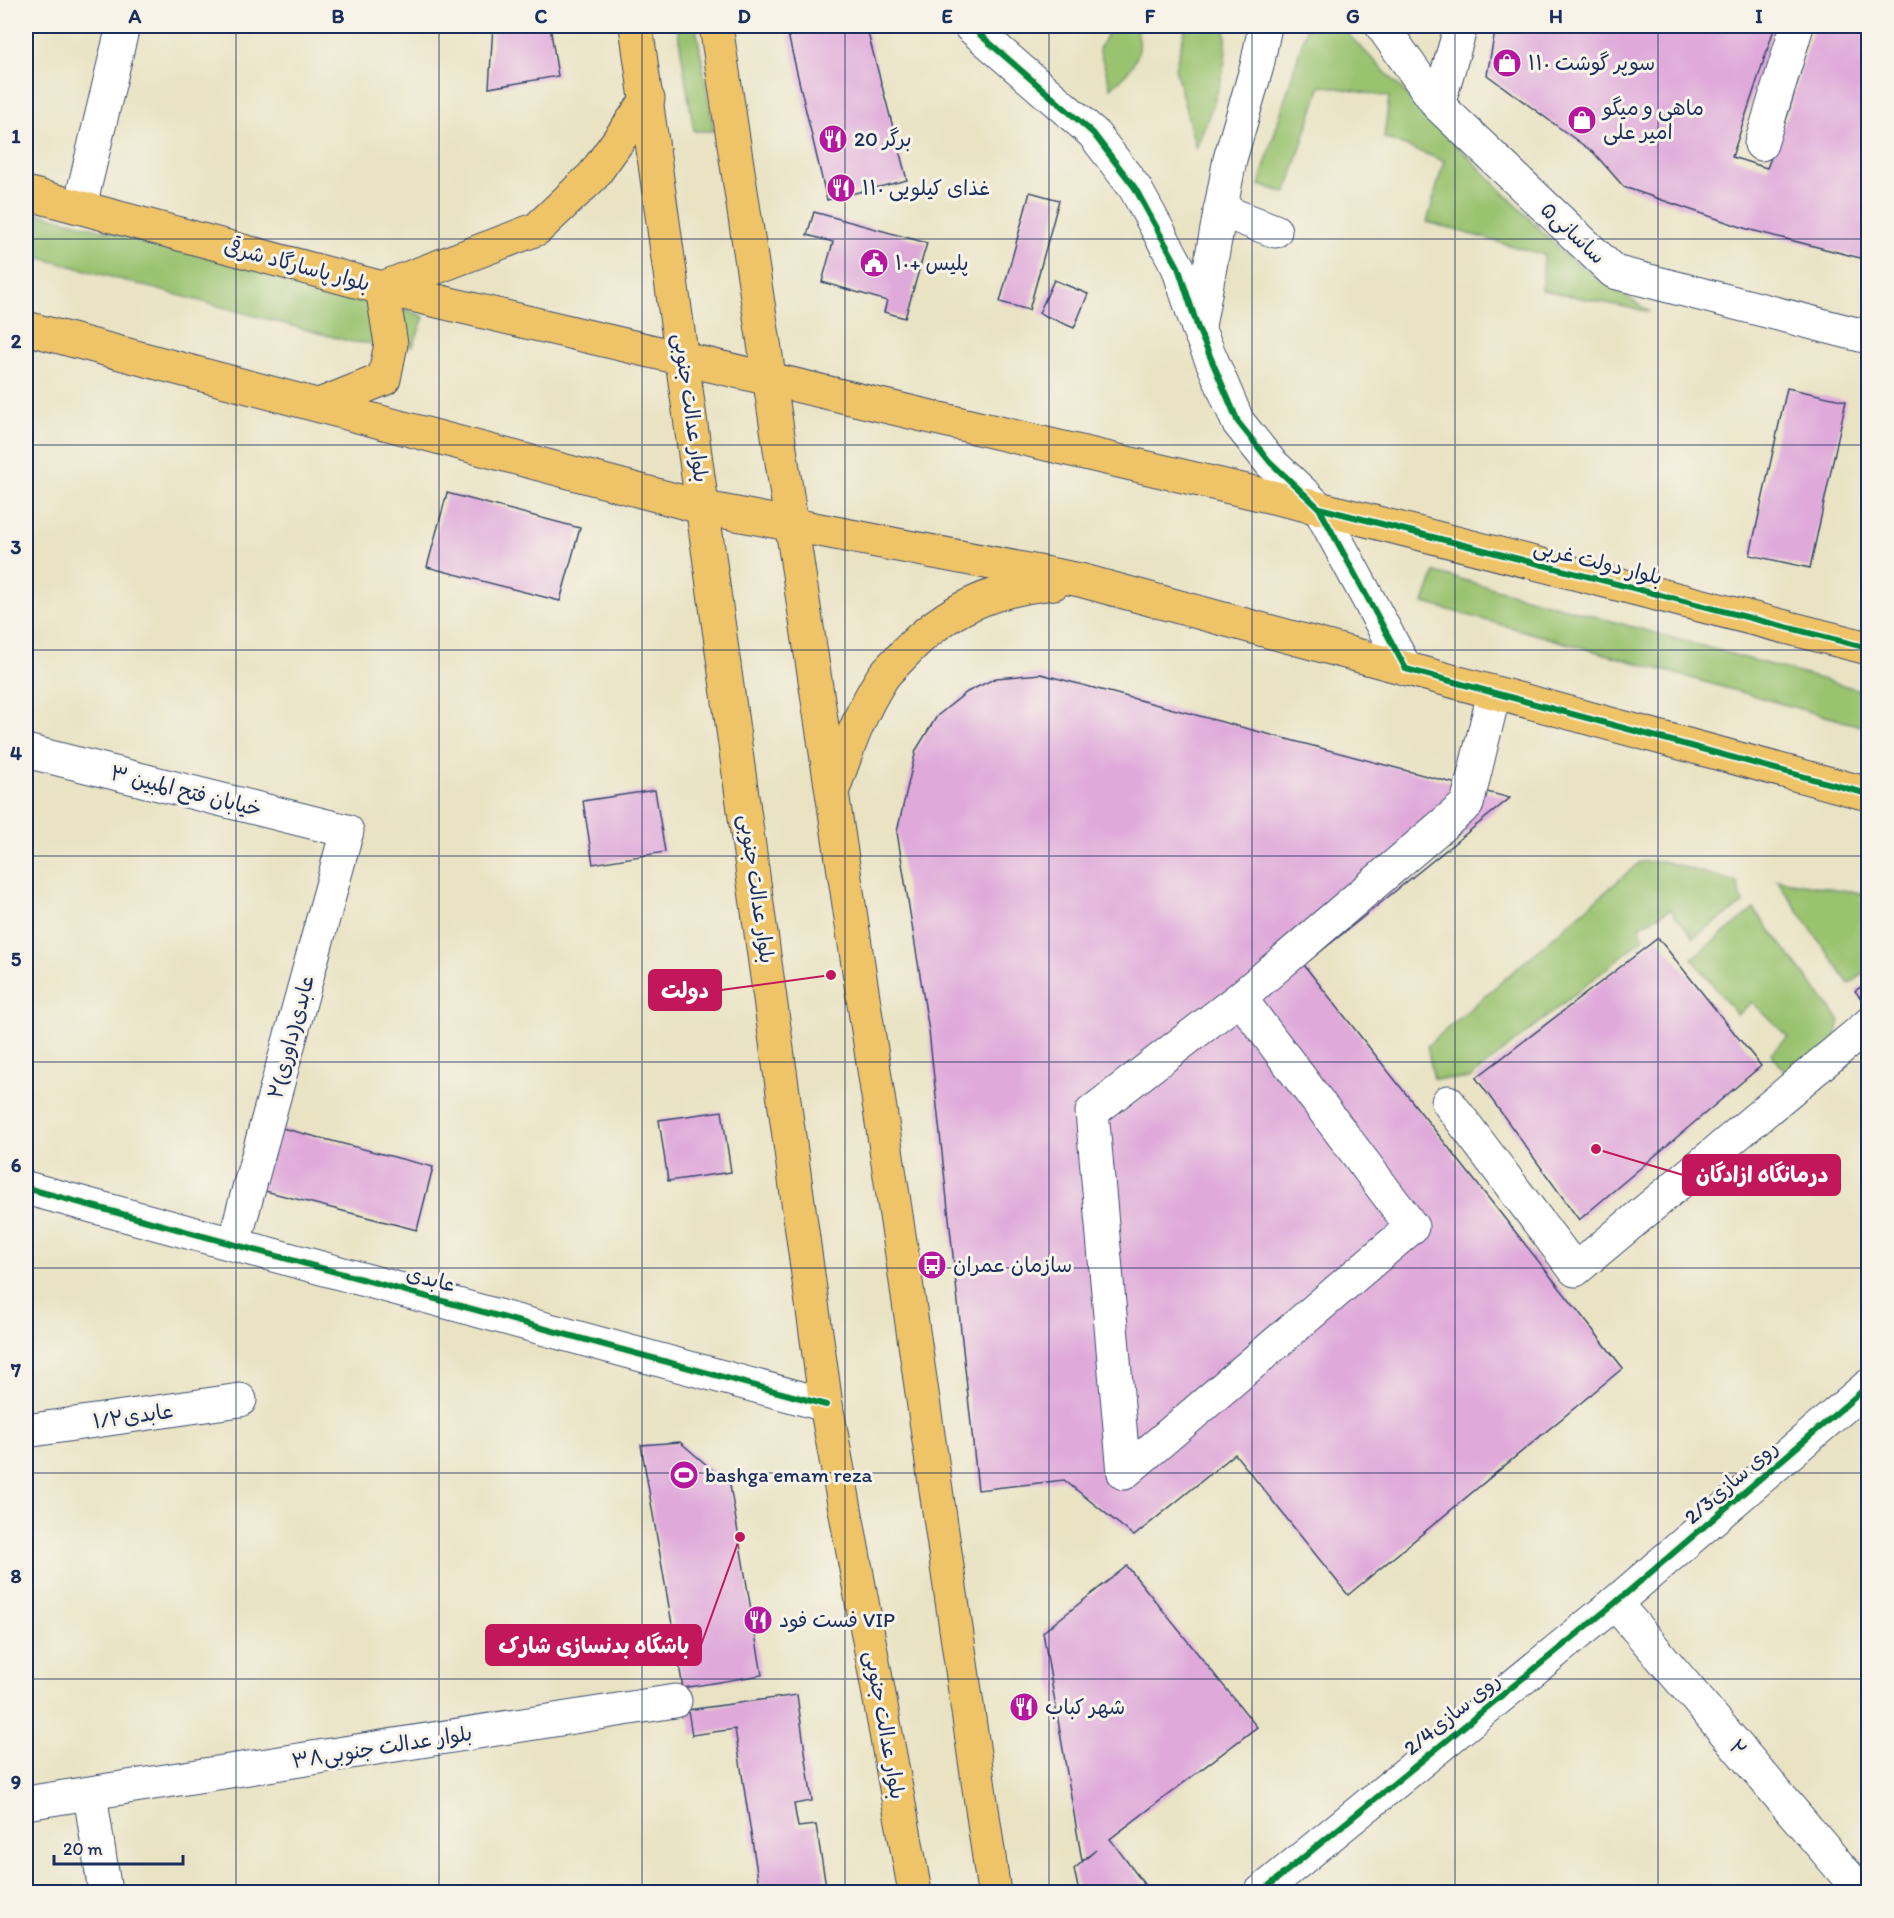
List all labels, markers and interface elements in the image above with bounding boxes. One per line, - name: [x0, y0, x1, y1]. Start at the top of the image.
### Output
- text: A: [128, 4, 142, 28]
- text: B: [332, 4, 345, 28]
- text: C: [535, 4, 548, 28]
- text: D: [737, 4, 751, 28]
- text: E: [941, 4, 953, 28]
- text: F: [1145, 4, 1156, 28]
- text: G: [1346, 4, 1360, 28]
- text: H: [1549, 4, 1563, 28]
- text: I: [1755, 4, 1763, 28]
- shop icon: سوپر گوشت ۱۱۰: [1491, 47, 1523, 79]
- place label: سوپر گوشت ۱۱۰: [1528, 50, 1655, 76]
- place label: ماهی و میگو امیر علی: [1601, 95, 1704, 146]
- shop icon: ماهی و میگو امیر علی: [1566, 104, 1598, 136]
- restaurant icon: برگر 20: [817, 123, 849, 155]
- text: 1: [11, 124, 21, 148]
- place label: برگر 20: [854, 126, 912, 152]
- restaurant icon: غذای کیلویی ۱۱۰: [825, 172, 857, 204]
- place label: غذای کیلویی ۱۱۰: [862, 175, 990, 202]
- street label: ۵ساسانی: [1534, 196, 1611, 270]
- street label: بلوار پاسارگاد شرقی: [221, 233, 373, 297]
- public building icon: پلیس +۱۰: [858, 247, 890, 279]
- place label: پلیس +۱۰: [895, 250, 969, 276]
- text: 2: [11, 329, 22, 353]
- street label: بلوار عدالت جنوبی: [667, 332, 714, 484]
- street label: بلوار دولت غربی: [1531, 533, 1665, 592]
- text: 3: [11, 535, 22, 559]
- text: 4: [10, 741, 22, 765]
- street label: خیابان فتح المبین ۳: [108, 760, 264, 823]
- street label: بلوار عدالت جنوبی: [733, 813, 780, 965]
- text: 5: [11, 947, 22, 971]
- callout: دولت: [649, 970, 721, 1010]
- street label: ۲عابدی(داوری): [262, 972, 320, 1102]
- text: دولت: [661, 977, 709, 1004]
- text: 6: [11, 1153, 22, 1177]
- callout: درمانگاه ازادگان: [1683, 1155, 1840, 1195]
- text: درمانگاه ازادگان: [1696, 1161, 1828, 1188]
- bus stop icon: سازمان عمران: [916, 1249, 948, 1281]
- place label: سازمان عمران: [953, 1252, 1072, 1277]
- street label: عابدی: [404, 1260, 458, 1298]
- text: 7: [10, 1358, 21, 1382]
- street label: عابدی۱/۲: [91, 1398, 175, 1434]
- street label: روی سازی2/3: [1679, 1434, 1782, 1529]
- sports icon: bashga emam reza: [668, 1459, 700, 1491]
- place label: bashga emam reza: [705, 1462, 872, 1487]
- text: 8: [11, 1564, 22, 1588]
- restaurant icon: فست فود VIP: [742, 1604, 774, 1636]
- place label: فست فود VIP: [779, 1607, 895, 1633]
- callout: باشگاه بدنسازی شارک: [486, 1625, 701, 1665]
- text: باشگاه بدنسازی شارک: [499, 1632, 689, 1659]
- street label: بلوار عدالت جنوبی: [858, 1649, 911, 1801]
- street label: روی سازی2/4: [1398, 1667, 1505, 1760]
- restaurant icon: شهر کباب: [1008, 1691, 1040, 1723]
- place label: شهر کباب: [1045, 1694, 1125, 1720]
- street label: بلوار عدالت جنوبی۳۸: [290, 1720, 474, 1775]
- street label: ۲: [1724, 1734, 1753, 1761]
- text: 9: [11, 1770, 21, 1794]
- scale bar: [54, 1828, 183, 1866]
- text: 20 m: [63, 1838, 103, 1860]

